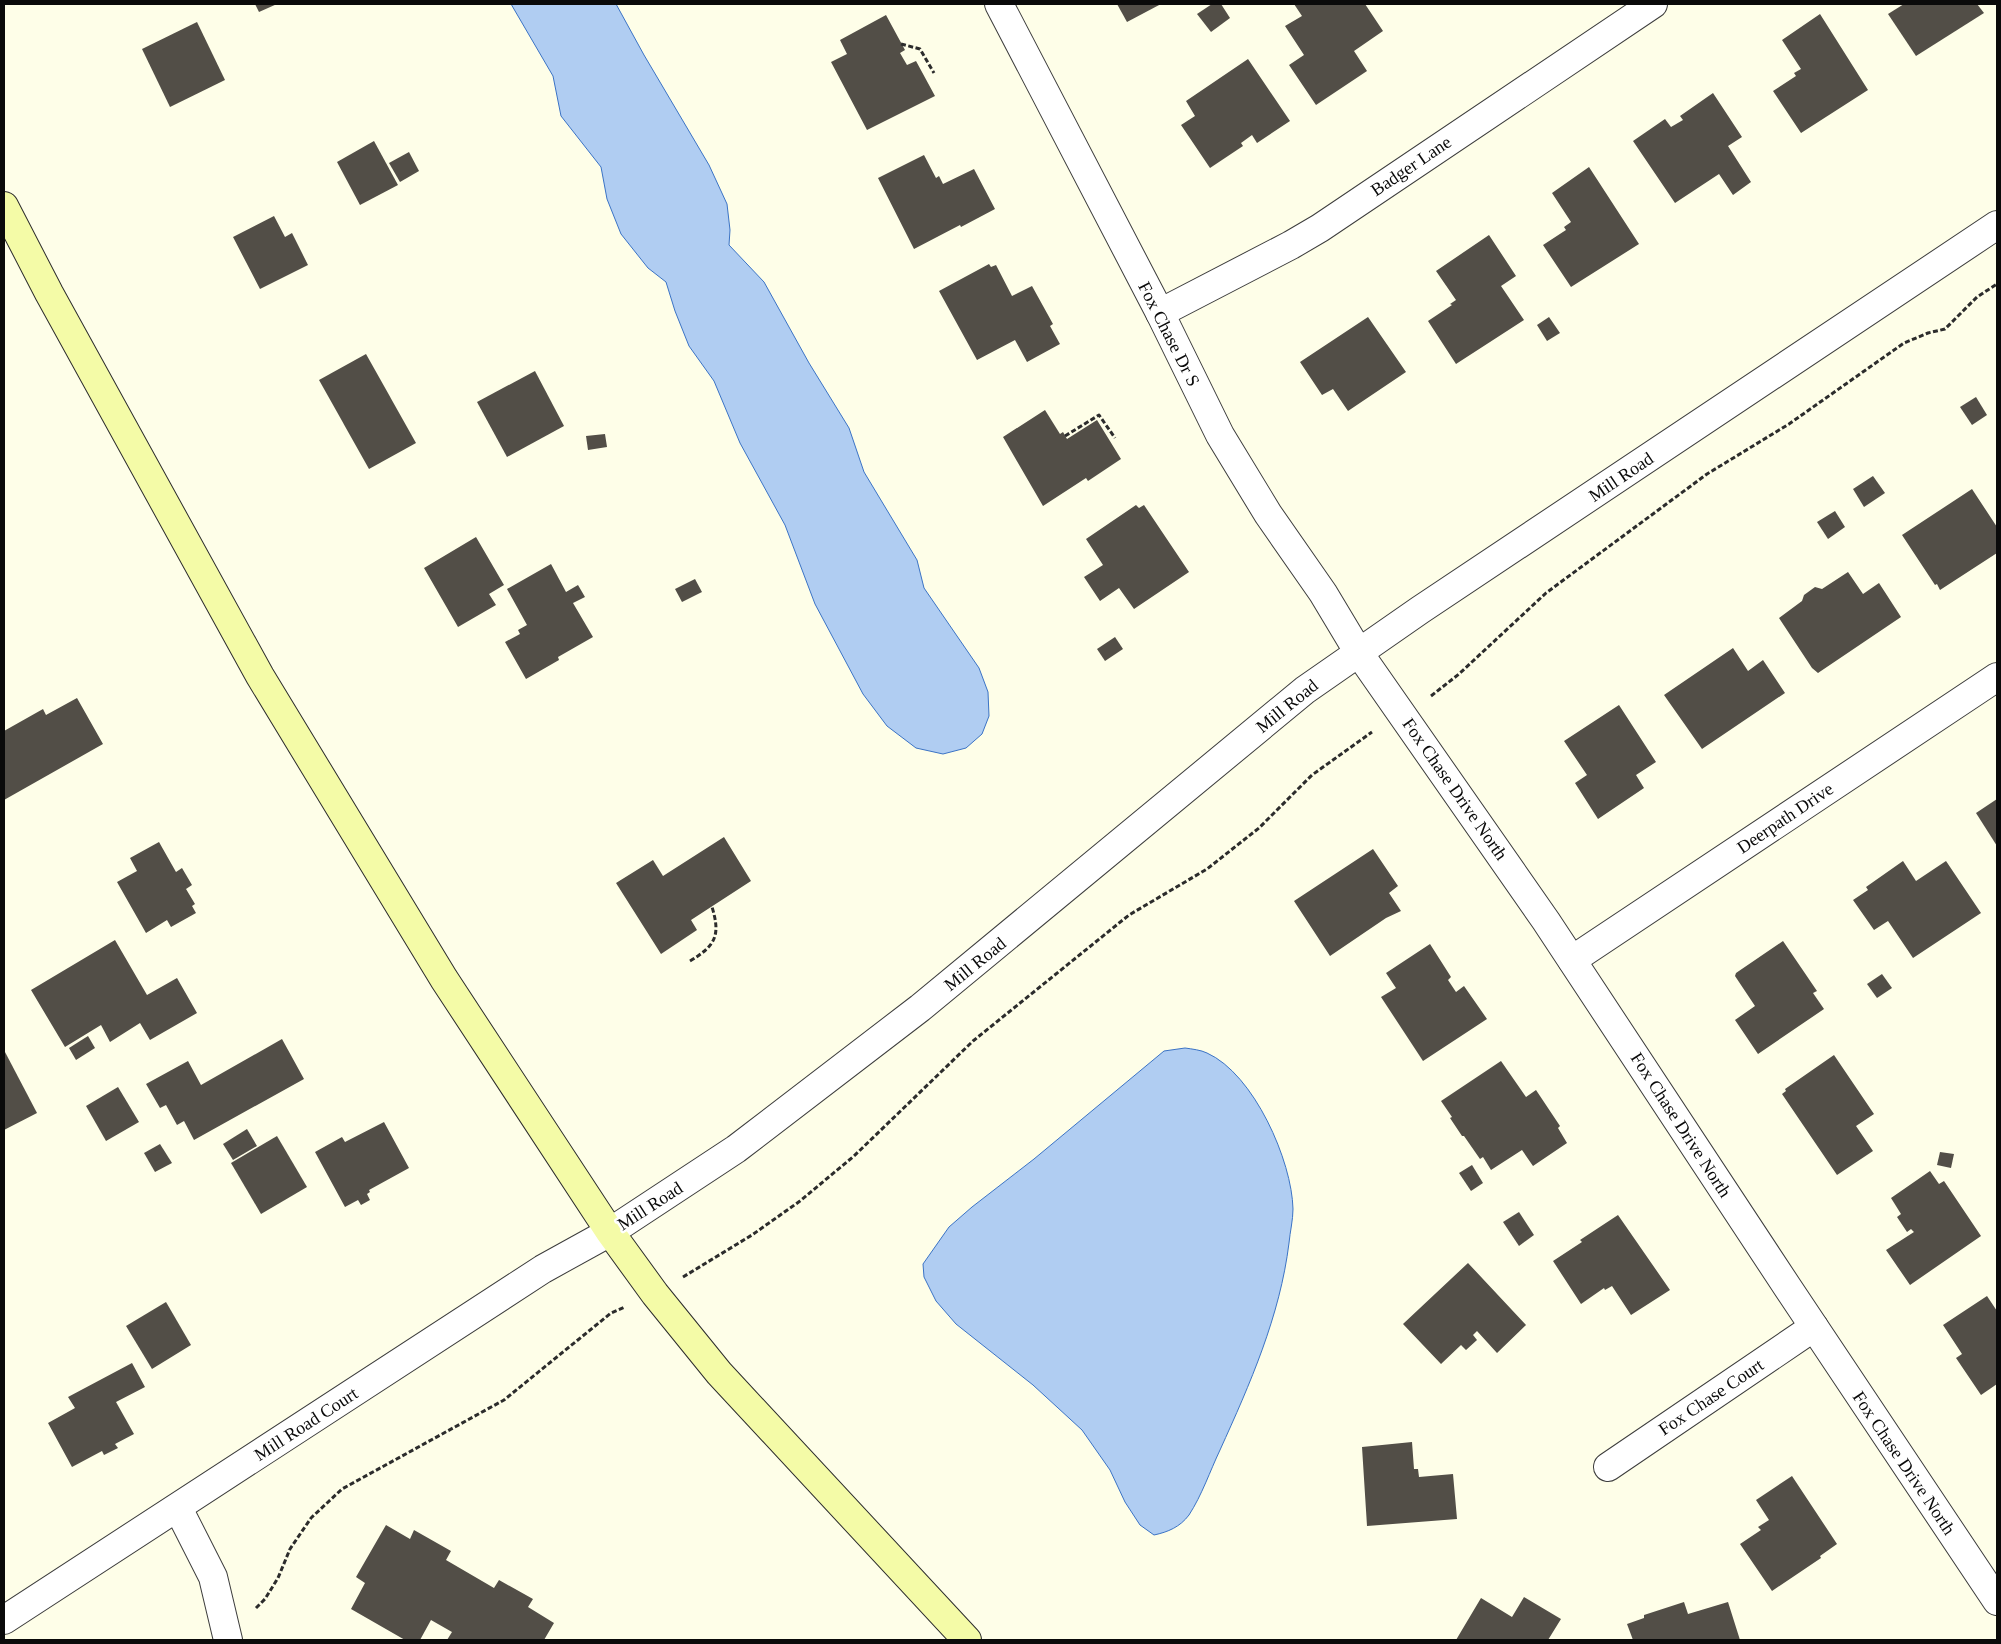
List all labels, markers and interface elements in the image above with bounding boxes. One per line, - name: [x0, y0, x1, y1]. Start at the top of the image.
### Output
- street label: Badger Lane: [1367, 132, 1455, 200]
- street label: Fox Chase Dr S: [1134, 278, 1204, 390]
- street label: Mill Road: [1585, 448, 1657, 506]
- street label: Mill Road: [1252, 675, 1322, 737]
- street label: Fox Chase Drive North: [1398, 714, 1512, 864]
- street label: Deerpath Drive: [1733, 779, 1837, 857]
- street label: Mill Road: [940, 933, 1010, 995]
- street label: Fox Chase Drive North: [1627, 1049, 1735, 1201]
- street label: Mill Road: [614, 1178, 686, 1234]
- street label: Fox Chase Court: [1655, 1355, 1767, 1439]
- street label: Mill Road Court: [251, 1383, 361, 1465]
- street label: Fox Chase Drive North: [1849, 1388, 1959, 1538]

